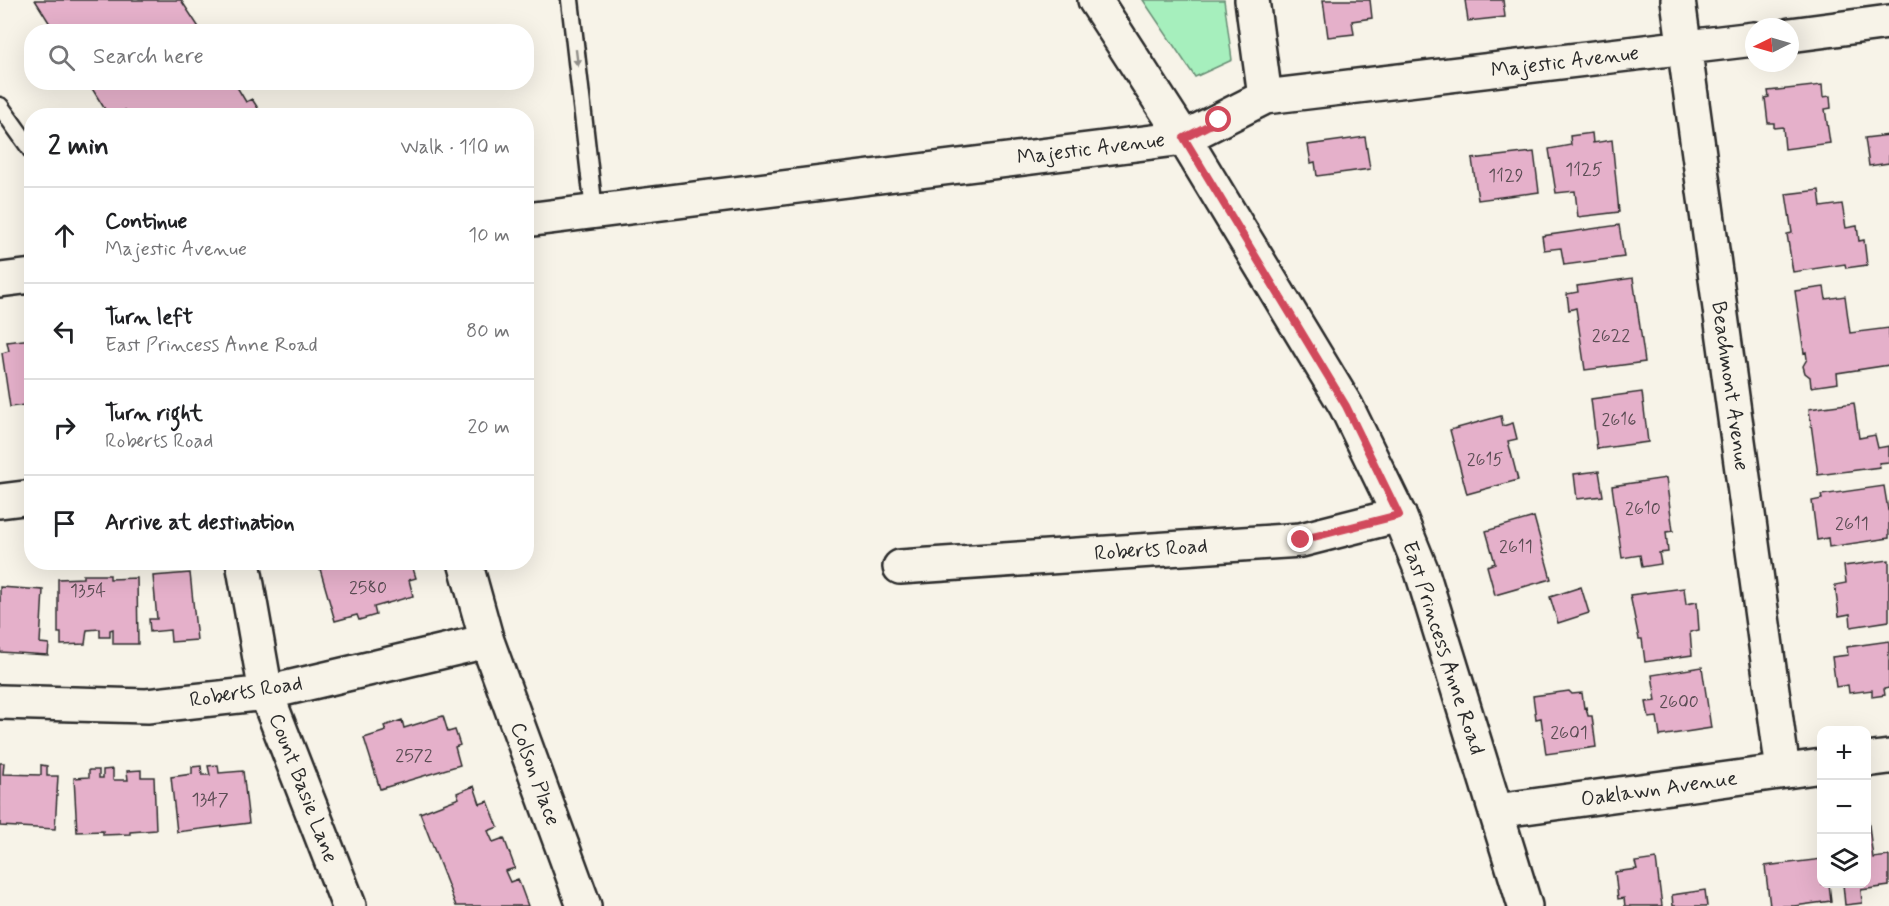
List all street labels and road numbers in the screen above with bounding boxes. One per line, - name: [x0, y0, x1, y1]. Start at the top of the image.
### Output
- street label: Majestic Avenue: [1489, 39, 1641, 85]
- street label: Majestic Avenue: [1015, 126, 1167, 172]
- street label: Beachmont Avenue: [1704, 300, 1756, 472]
- street label: Roberts Road: [1093, 532, 1209, 568]
- street label: East Princess Anne Road: [1395, 538, 1491, 758]
- street label: Roberts Road: [188, 669, 304, 715]
- street label: Count Basie Lane: [262, 709, 344, 867]
- street label: Colson Place: [503, 718, 567, 830]
- street label: Oaklawn Avenue: [1579, 764, 1739, 814]

